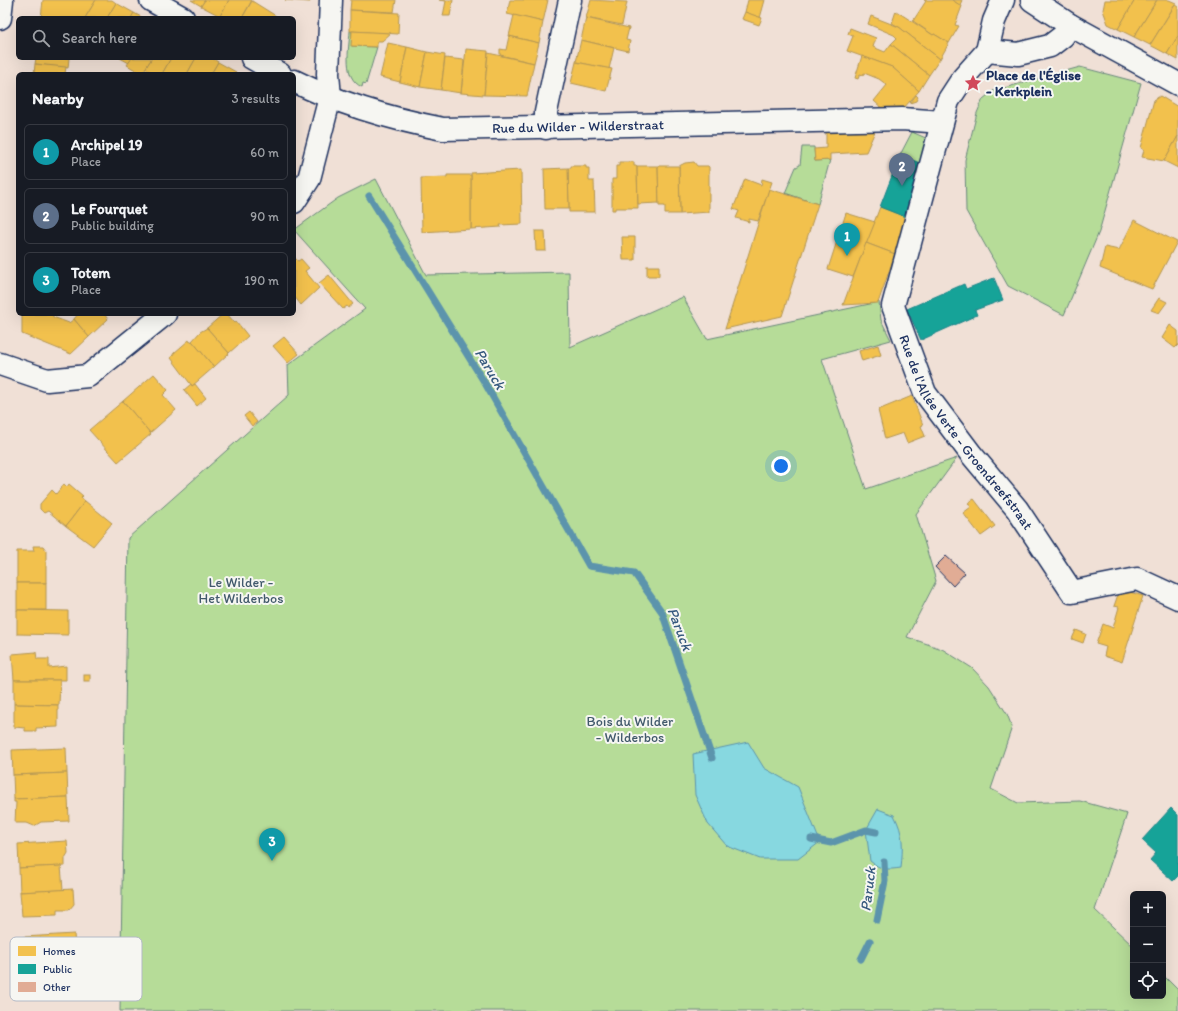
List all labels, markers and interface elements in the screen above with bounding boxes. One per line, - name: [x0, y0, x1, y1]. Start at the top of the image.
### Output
- search box: [16, 16, 296, 60]
- icon: search: [30, 27, 52, 49]
- text: Search here: [62, 29, 137, 47]
- place label: Place de l'Église - Kerkplein: [986, 67, 1081, 100]
- place icon: Place de l'Église - Kerkplein: [963, 73, 983, 93]
- text: Nearby: [32, 88, 84, 108]
- text: 3 results: [231, 91, 280, 106]
- street label: Rue du Wilder - Wilderstraat: [492, 116, 664, 136]
- text: Archipel 19: [71, 136, 143, 154]
- text: 1: [43, 145, 49, 160]
- text: 60 m: [250, 145, 279, 160]
- pin: 2: [889, 153, 915, 186]
- text: Place: [71, 154, 101, 169]
- text: Le Fourquet: [71, 200, 148, 218]
- text: 2: [43, 209, 49, 224]
- text: 90 m: [250, 209, 279, 224]
- text: Public building: [71, 218, 154, 233]
- pin: 1: [834, 223, 860, 256]
- text: Totem: [71, 264, 110, 282]
- text: 3: [42, 273, 50, 288]
- text: 190 m: [244, 273, 279, 288]
- text: Place: [71, 282, 101, 297]
- street label: Rue de l'Allée Verte - Groendreefstraat: [896, 332, 1037, 533]
- water label: Paruck: [471, 345, 510, 394]
- your location: [771, 456, 791, 476]
- park label: Le Wilder - Het Wilderbos: [199, 574, 283, 607]
- water label: Paruck: [664, 605, 697, 654]
- park label: Bois du Wilder - Wilderbos: [587, 713, 674, 746]
- pin: 3: [259, 828, 285, 861]
- water label: Paruck: [856, 865, 880, 912]
- map controls: [1130, 891, 1166, 999]
- button: +: [1130, 891, 1166, 927]
- button: −: [1130, 927, 1166, 963]
- legend: [10, 937, 142, 1001]
- text: Homes: [43, 945, 76, 958]
- text: Public: [43, 963, 72, 976]
- button: locate: [1130, 963, 1166, 999]
- text: Other: [43, 981, 71, 994]

